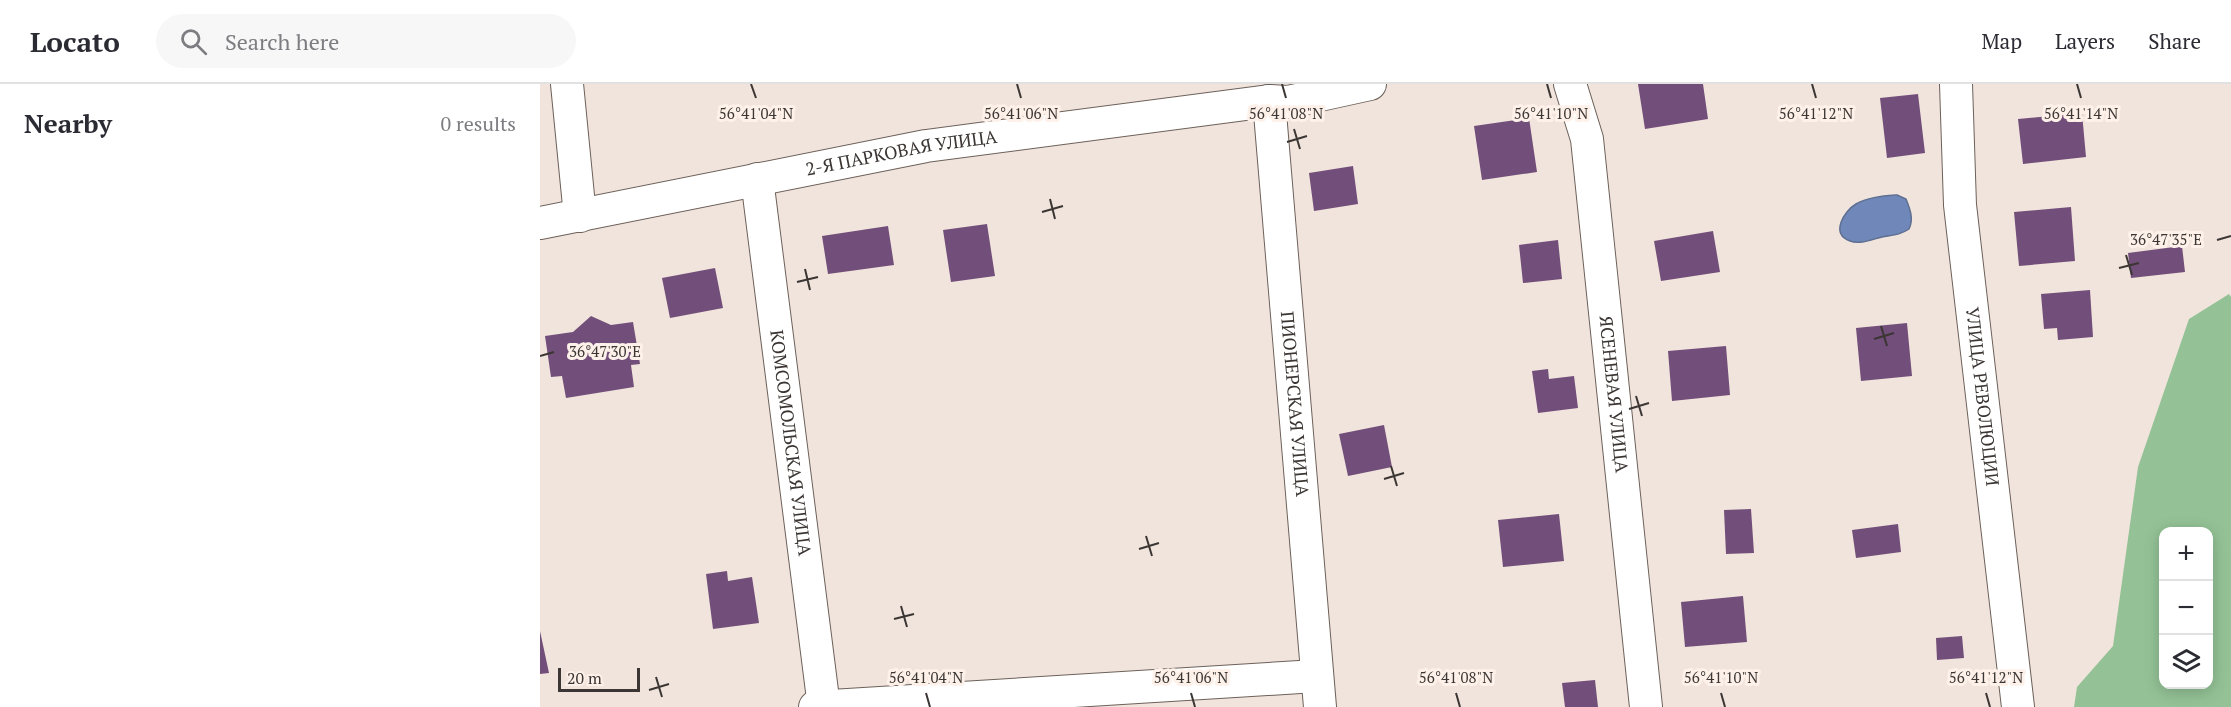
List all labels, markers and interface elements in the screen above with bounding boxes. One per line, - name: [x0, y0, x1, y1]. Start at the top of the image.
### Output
- search box: [156, 14, 576, 68]
- text: Locato: [30, 23, 120, 60]
- icon: search: [177, 25, 210, 58]
- text: Search here: [225, 27, 339, 56]
- text: Map: [1981, 27, 2022, 55]
- text: Layers: [2055, 27, 2115, 55]
- text: Share: [2148, 27, 2201, 55]
- text: 56°41'04"N: [719, 103, 793, 123]
- text: 56°41'06"N: [984, 103, 1058, 123]
- text: 56°41'08"N: [1249, 103, 1323, 123]
- text: 56°41'10"N: [1514, 103, 1588, 123]
- text: 56°41'12"N: [1779, 103, 1853, 123]
- text: 56°41'14"N: [2044, 103, 2118, 123]
- text: Nearby: [24, 106, 112, 140]
- text: 0 results: [441, 110, 516, 137]
- street label: 2-Я ПАРКОВАЯ УЛИЦА: [803, 124, 999, 181]
- text: 36°47'35"E: [2130, 229, 2202, 249]
- street label: УЛИЦА РЕВОЛЮЦИИ: [1961, 306, 2005, 487]
- street label: ПИОНЕРСКАЯ УЛИЦА: [1276, 310, 1315, 498]
- street label: ЯСЕНЕВАЯ УЛИЦА: [1594, 314, 1635, 474]
- street label: КОМСОМОЛЬСКАЯ УЛИЦА: [765, 328, 818, 558]
- text: 36°47'30"E: [569, 341, 641, 361]
- map controls: [2159, 527, 2213, 689]
- button: +: [2159, 527, 2213, 581]
- button: −: [2159, 581, 2213, 635]
- button: layers: [2159, 635, 2213, 689]
- scale bar: [558, 665, 640, 692]
- text: 20 m: [567, 667, 602, 689]
- text: 56°41'04"N: [889, 667, 963, 687]
- text: 56°41'06"N: [1154, 667, 1228, 687]
- text: 56°41'08"N: [1419, 667, 1493, 687]
- text: 56°41'10"N: [1684, 667, 1758, 687]
- text: 56°41'12"N: [1949, 667, 2023, 687]

